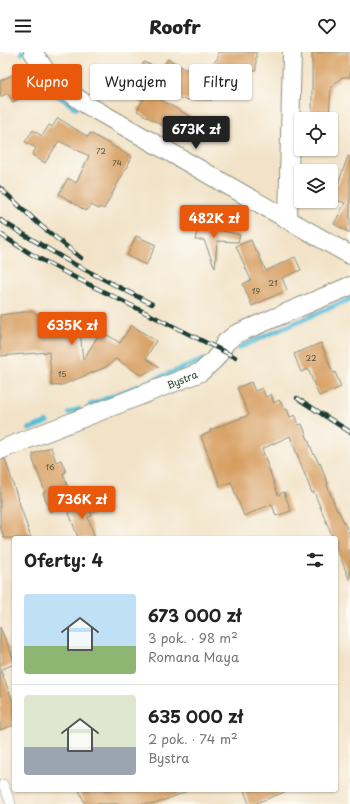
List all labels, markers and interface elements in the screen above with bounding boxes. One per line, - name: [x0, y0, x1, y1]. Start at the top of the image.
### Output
- text: Roofr: [149, 13, 201, 40]
- icon: menu: [12, 15, 34, 37]
- icon: heart: [316, 15, 338, 37]
- chip: Kupno: [12, 64, 82, 100]
- chip: Wynajem: [90, 64, 181, 100]
- chip: Filtry: [189, 64, 252, 100]
- map controls: [294, 112, 338, 208]
- button: locate: [294, 112, 338, 156]
- pin: 673K zł: [159, 116, 233, 150]
- text: 673K zł: [172, 119, 220, 138]
- house number: 72: [96, 145, 106, 157]
- house number: 74: [112, 157, 122, 169]
- button: layers: [294, 164, 338, 208]
- pin: 482K zł: [177, 205, 251, 239]
- text: 482K zł: [189, 208, 239, 227]
- house number: 21: [268, 277, 278, 289]
- house number: 19: [252, 285, 260, 297]
- pin: 635K zł: [35, 312, 109, 346]
- text: 635K zł: [47, 315, 97, 334]
- house number: 22: [306, 352, 316, 364]
- street label: Bystra: [164, 366, 201, 393]
- house number: 15: [58, 368, 66, 380]
- house number: 16: [45, 461, 55, 473]
- pin: 736K zł: [45, 486, 119, 520]
- text: 736K zł: [57, 489, 107, 508]
- text: Oferty: 4: [24, 547, 103, 573]
- icon: filters: [304, 549, 326, 571]
- text: 673 000 zł: [148, 602, 241, 628]
- icon: home: [56, 610, 104, 658]
- text: 3 pok. · 98 m²: [148, 628, 238, 647]
- text: Romana Maya: [148, 647, 239, 666]
- text: 635 000 zł: [148, 703, 243, 729]
- icon: home: [56, 711, 104, 759]
- text: 2 pok. · 74 m²: [148, 729, 238, 748]
- text: Bystra: [148, 748, 189, 767]

